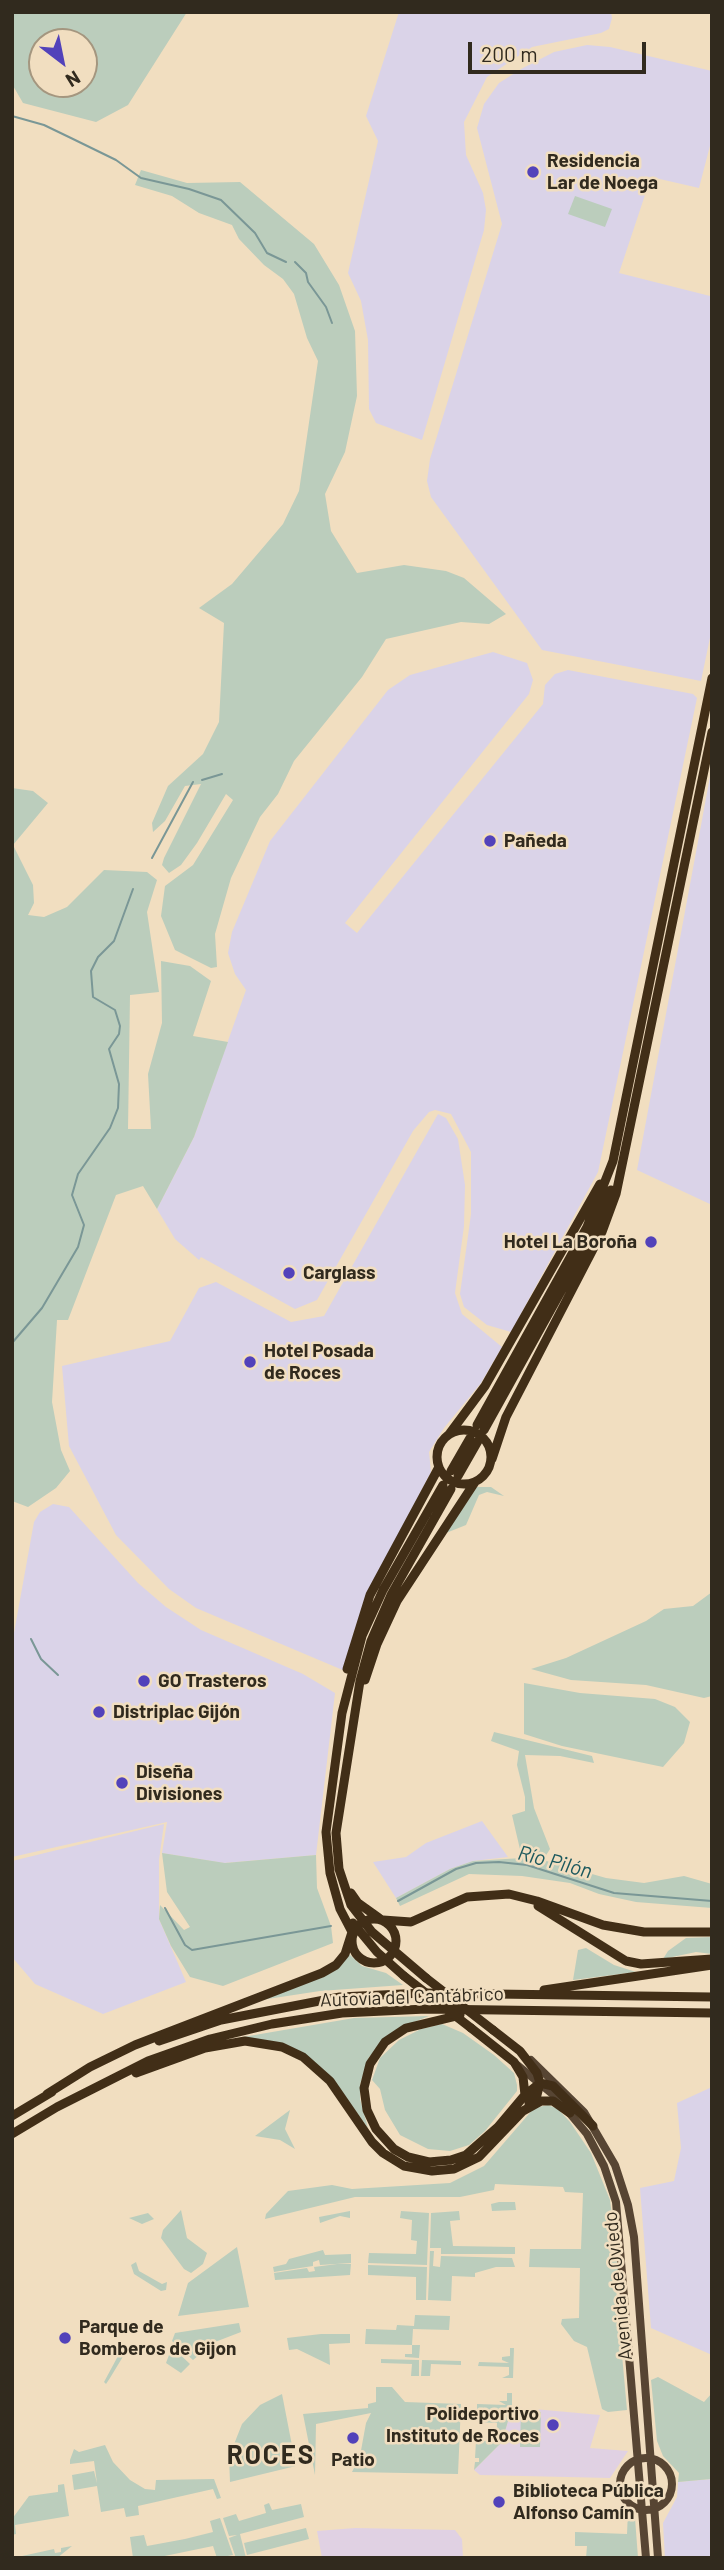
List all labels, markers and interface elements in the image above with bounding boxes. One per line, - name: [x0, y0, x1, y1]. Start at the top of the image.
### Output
- north arrow: [28, 28, 98, 98]
- scale bar: [472, 28, 650, 72]
- text: 200 m: [481, 41, 538, 66]
- text: N: [62, 66, 85, 93]
- place label: Residencia Lar de Noega: [547, 150, 658, 194]
- marker: Residencia Lar de Noega: [525, 164, 541, 180]
- place label: Pañeda: [504, 830, 567, 852]
- marker: Pañeda: [482, 833, 498, 849]
- place label: Hotel La Boroña: [504, 1231, 637, 1253]
- marker: Hotel La Boroña: [643, 1234, 659, 1250]
- place label: Carglass: [303, 1262, 376, 1284]
- marker: Carglass: [281, 1265, 297, 1281]
- place label: Hotel Posada de Roces: [264, 1340, 374, 1384]
- marker: Hotel Posada de Roces: [242, 1354, 258, 1370]
- place label: GO Trasteros: [158, 1670, 267, 1692]
- marker: GO Trasteros: [136, 1673, 152, 1689]
- place label: Distriplac Gijón: [113, 1701, 240, 1723]
- marker: Distriplac Gijón: [91, 1704, 107, 1720]
- place label: Diseña Divisiones: [136, 1761, 222, 1805]
- marker: Diseña Divisiones: [114, 1775, 130, 1791]
- water label: Río Pilón: [515, 1840, 595, 1884]
- street label: Autovía del Cantábrico: [320, 1982, 504, 2012]
- street label: Avenida de Oviedo: [599, 2210, 637, 2362]
- place label: Parque de Bomberos de Gijon: [79, 2316, 236, 2360]
- marker: Parque de Bomberos de Gijon: [57, 2330, 73, 2346]
- place label: Polideportivo Instituto de Roces: [386, 2403, 539, 2447]
- marker: Polideportivo Instituto de Roces: [545, 2417, 561, 2433]
- marker: Patio: [345, 2430, 361, 2446]
- district label: ROCES: [227, 2439, 315, 2471]
- place label: Patio: [331, 2449, 375, 2471]
- place label: Biblioteca Pública Alfonso Camín: [513, 2480, 664, 2524]
- marker: Biblioteca Pública Alfonso Camín: [491, 2494, 507, 2510]

